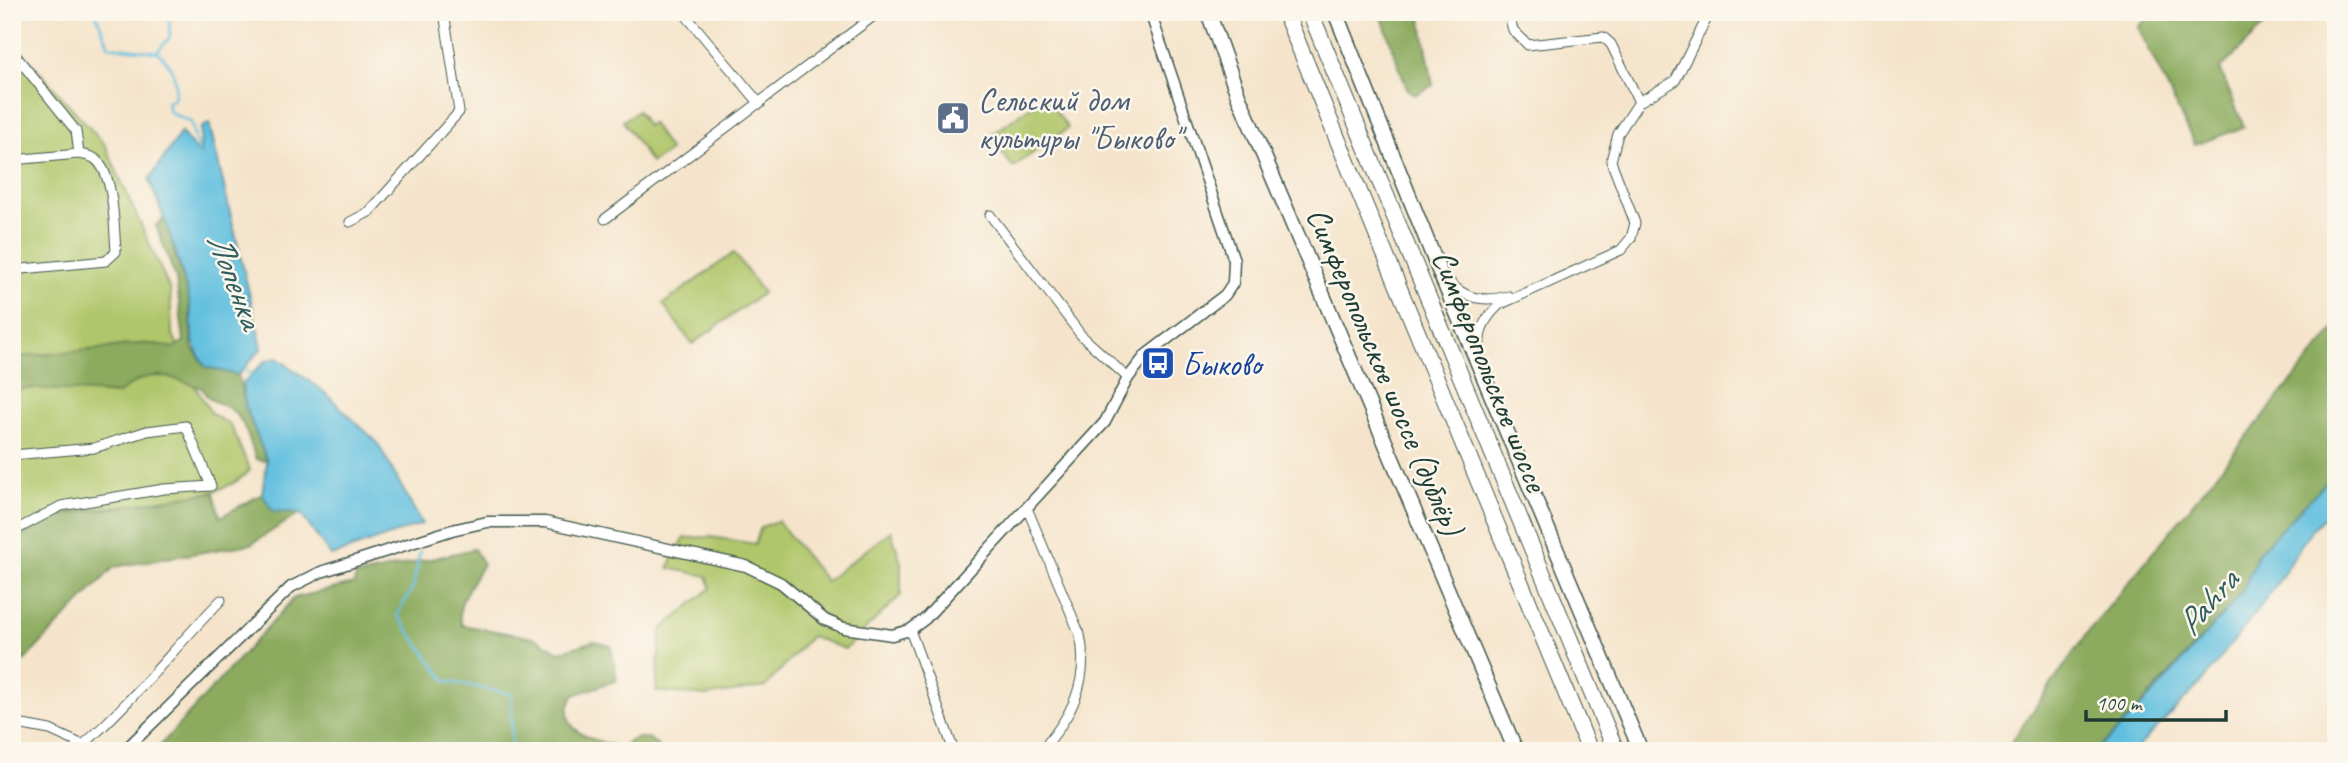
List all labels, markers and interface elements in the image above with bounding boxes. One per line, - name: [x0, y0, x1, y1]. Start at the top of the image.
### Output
- place label: Сельский дом культуры "Быково": [978, 79, 1187, 159]
- public building icon: Сельский дом культуры "Быково": [934, 99, 972, 137]
- street label: Симферопольское шоссе (дублёр): [1297, 201, 1474, 544]
- water label: Лопенка: [197, 226, 276, 338]
- street label: Симферопольское шоссе: [1422, 243, 1559, 499]
- place label: Быково: [1182, 343, 1265, 385]
- bus stop icon: Быково: [1139, 344, 1177, 382]
- water label: Pahra: [2166, 558, 2250, 645]
- scale bar: [2086, 679, 2226, 723]
- text: 100 m: [2096, 690, 2143, 716]

